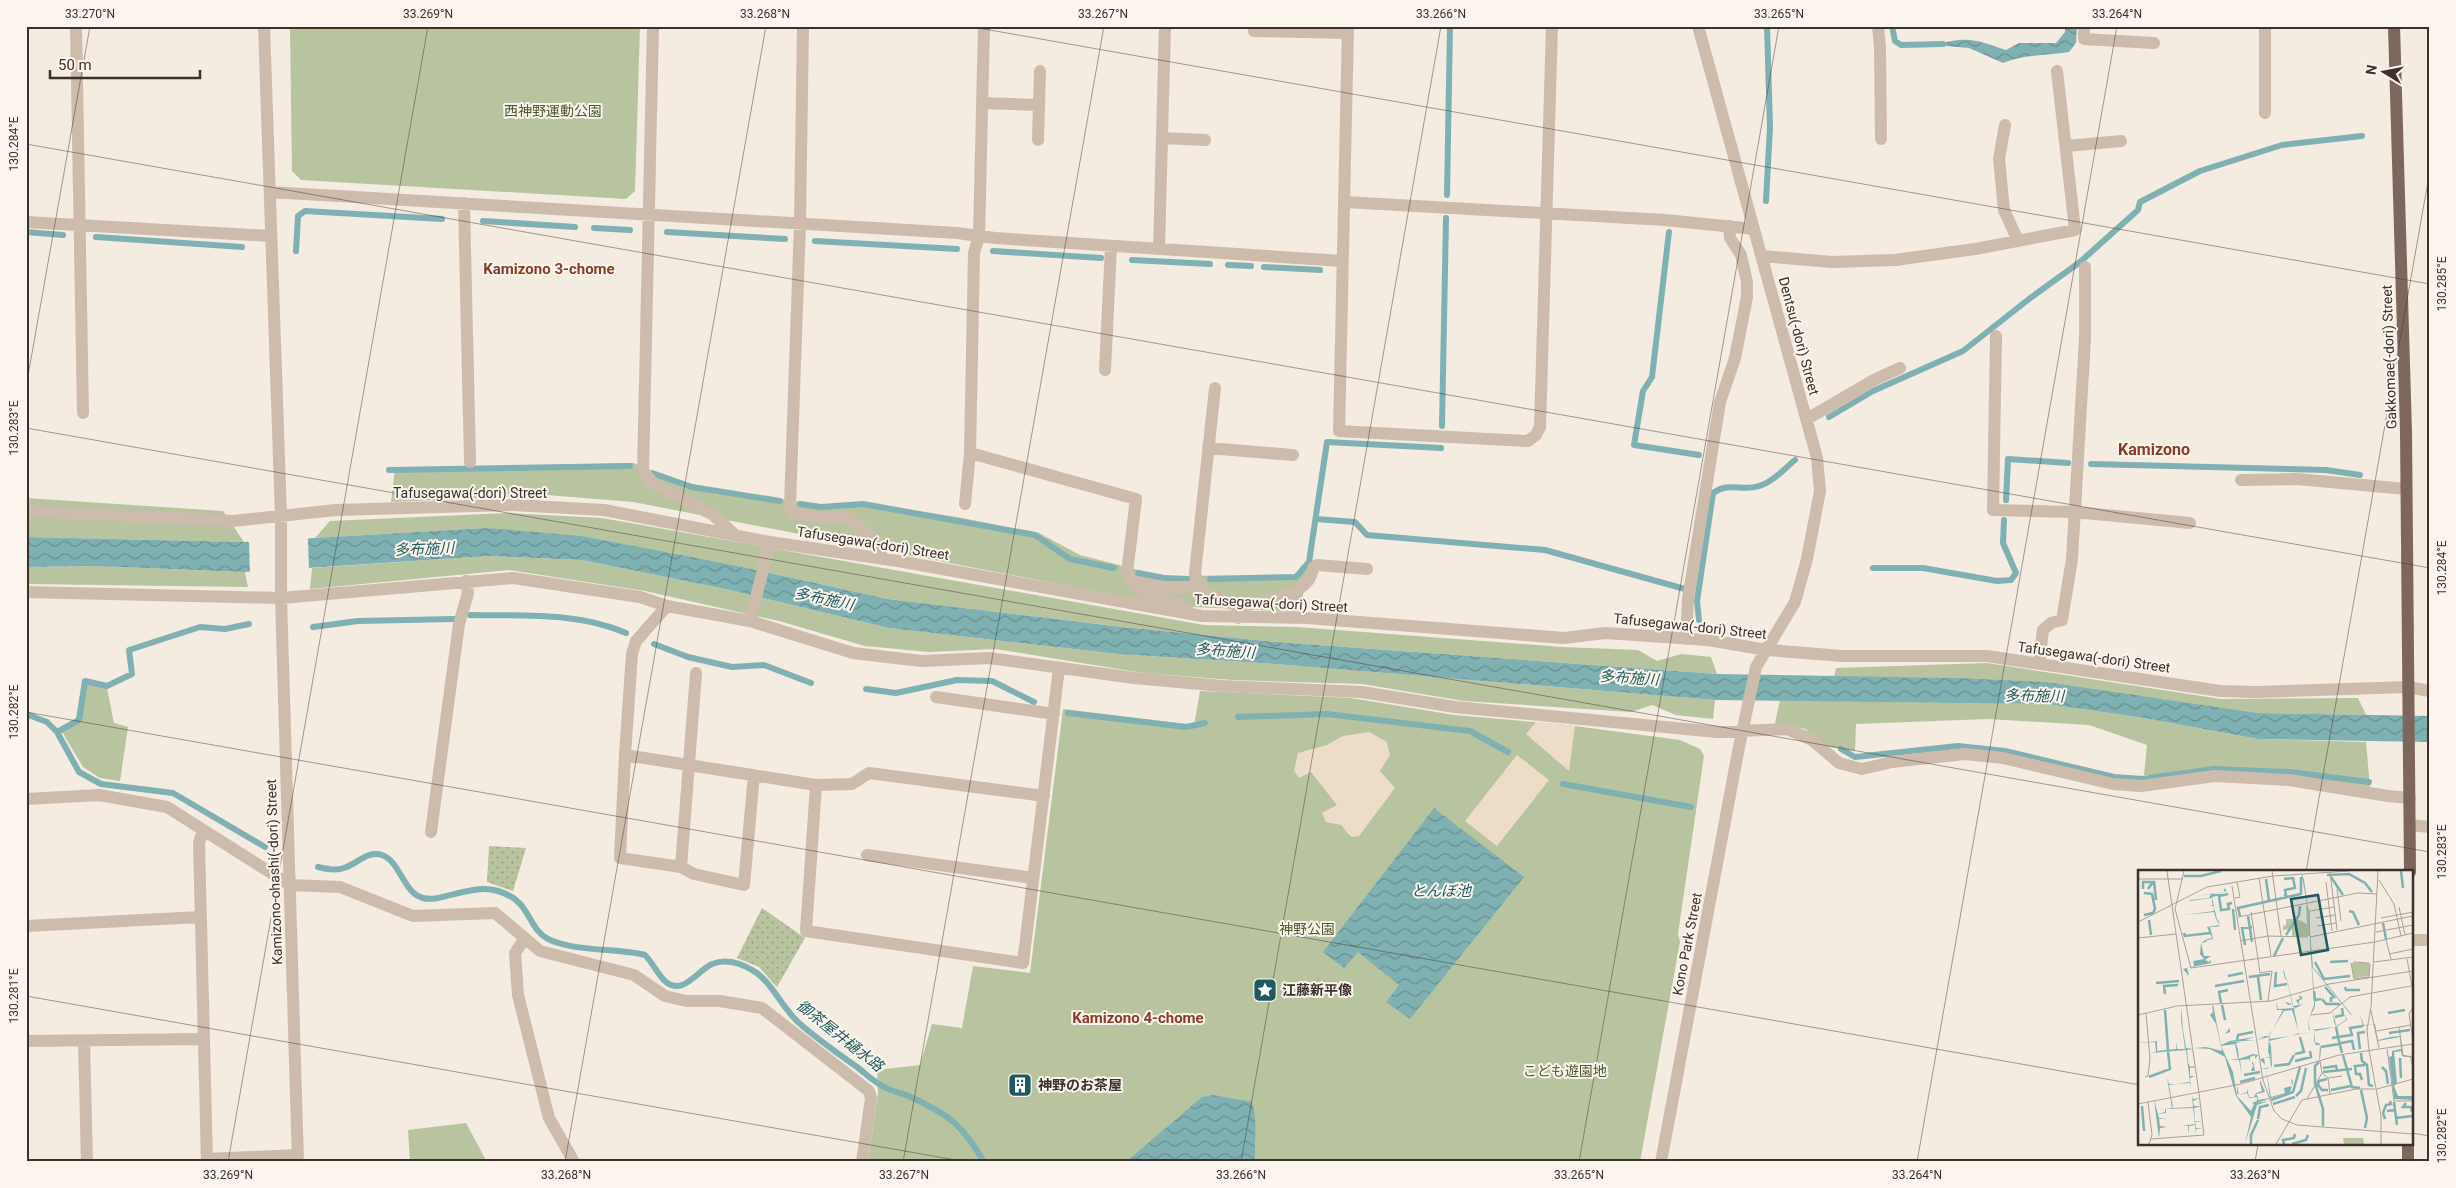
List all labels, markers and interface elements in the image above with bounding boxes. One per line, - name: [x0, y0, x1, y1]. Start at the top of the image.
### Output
- text: 33.270°N: [65, 7, 115, 21]
- text: 33.269°N: [403, 7, 453, 21]
- text: 33.268°N: [740, 7, 790, 21]
- text: 33.267°N: [1078, 7, 1128, 21]
- text: 33.266°N: [1416, 7, 1466, 21]
- text: 33.265°N: [1754, 7, 1804, 21]
- text: 33.264°N: [2092, 7, 2142, 21]
- scale bar: [50, 48, 200, 80]
- north arrow: [2358, 48, 2408, 98]
- text: 50 m: [58, 56, 92, 74]
- text: N: [2362, 63, 2380, 76]
- park label: 西神野運動公園: [504, 103, 602, 119]
- text: 130.284°E: [7, 116, 21, 171]
- text: 130.285°E: [2435, 256, 2449, 311]
- district label: Kamizono 3-chome: [483, 260, 615, 278]
- street label: Dentsu(-dori) Street: [1775, 275, 1823, 398]
- street label: Gakkomae(-dori) Street: [2378, 284, 2401, 430]
- text: 130.283°E: [7, 400, 21, 455]
- district label: Kamizono: [2118, 440, 2190, 459]
- street label: Tafusegawa(-dori) Street: [393, 485, 547, 502]
- street label: Tafusegawa(-dori) Street: [796, 523, 951, 564]
- water label: 多布施川: [394, 539, 456, 559]
- text: 130.284°E: [2435, 540, 2449, 595]
- water label: 多布施川: [793, 584, 857, 614]
- street label: Tafusegawa(-dori) Street: [1194, 591, 1349, 616]
- street label: Tafusegawa(-dori) Street: [1612, 610, 1768, 643]
- street label: Tafusegawa(-dori) Street: [2016, 638, 2172, 677]
- water label: 多布施川: [1194, 640, 1258, 662]
- water label: 多布施川: [1598, 667, 1662, 689]
- text: 130.282°E: [7, 684, 21, 739]
- water label: 多布施川: [2004, 686, 2066, 706]
- street label: Kamizono-ohashi(-dori) Street: [263, 778, 286, 965]
- text: 130.283°E: [2435, 824, 2449, 879]
- inset map: [2138, 870, 2414, 1146]
- water label: とんぼ池: [1411, 882, 1473, 900]
- street label: Kono Park Street: [1669, 891, 1705, 997]
- park label: 神野公園: [1279, 921, 1335, 937]
- text: 130.281°E: [7, 968, 21, 1023]
- place icon: 江藤新平像: [1252, 977, 1278, 1003]
- place label: 江藤新平像: [1282, 982, 1352, 998]
- water label: 御茶屋井樋水路: [793, 997, 888, 1077]
- district label: Kamizono 4-chome: [1072, 1009, 1204, 1027]
- park label: こども遊園地: [1523, 1063, 1607, 1079]
- building icon: 神野のお茶屋: [1007, 1072, 1033, 1098]
- place label: 神野のお茶屋: [1038, 1077, 1122, 1093]
- text: 130.282°E: [2435, 1108, 2449, 1163]
- text: 33.269°N: [203, 1168, 253, 1182]
- text: 33.268°N: [541, 1168, 591, 1182]
- text: 33.267°N: [879, 1168, 929, 1182]
- text: 33.266°N: [1216, 1168, 1266, 1182]
- text: 33.265°N: [1554, 1168, 1604, 1182]
- text: 33.264°N: [1892, 1168, 1942, 1182]
- text: 33.263°N: [2230, 1168, 2280, 1182]

